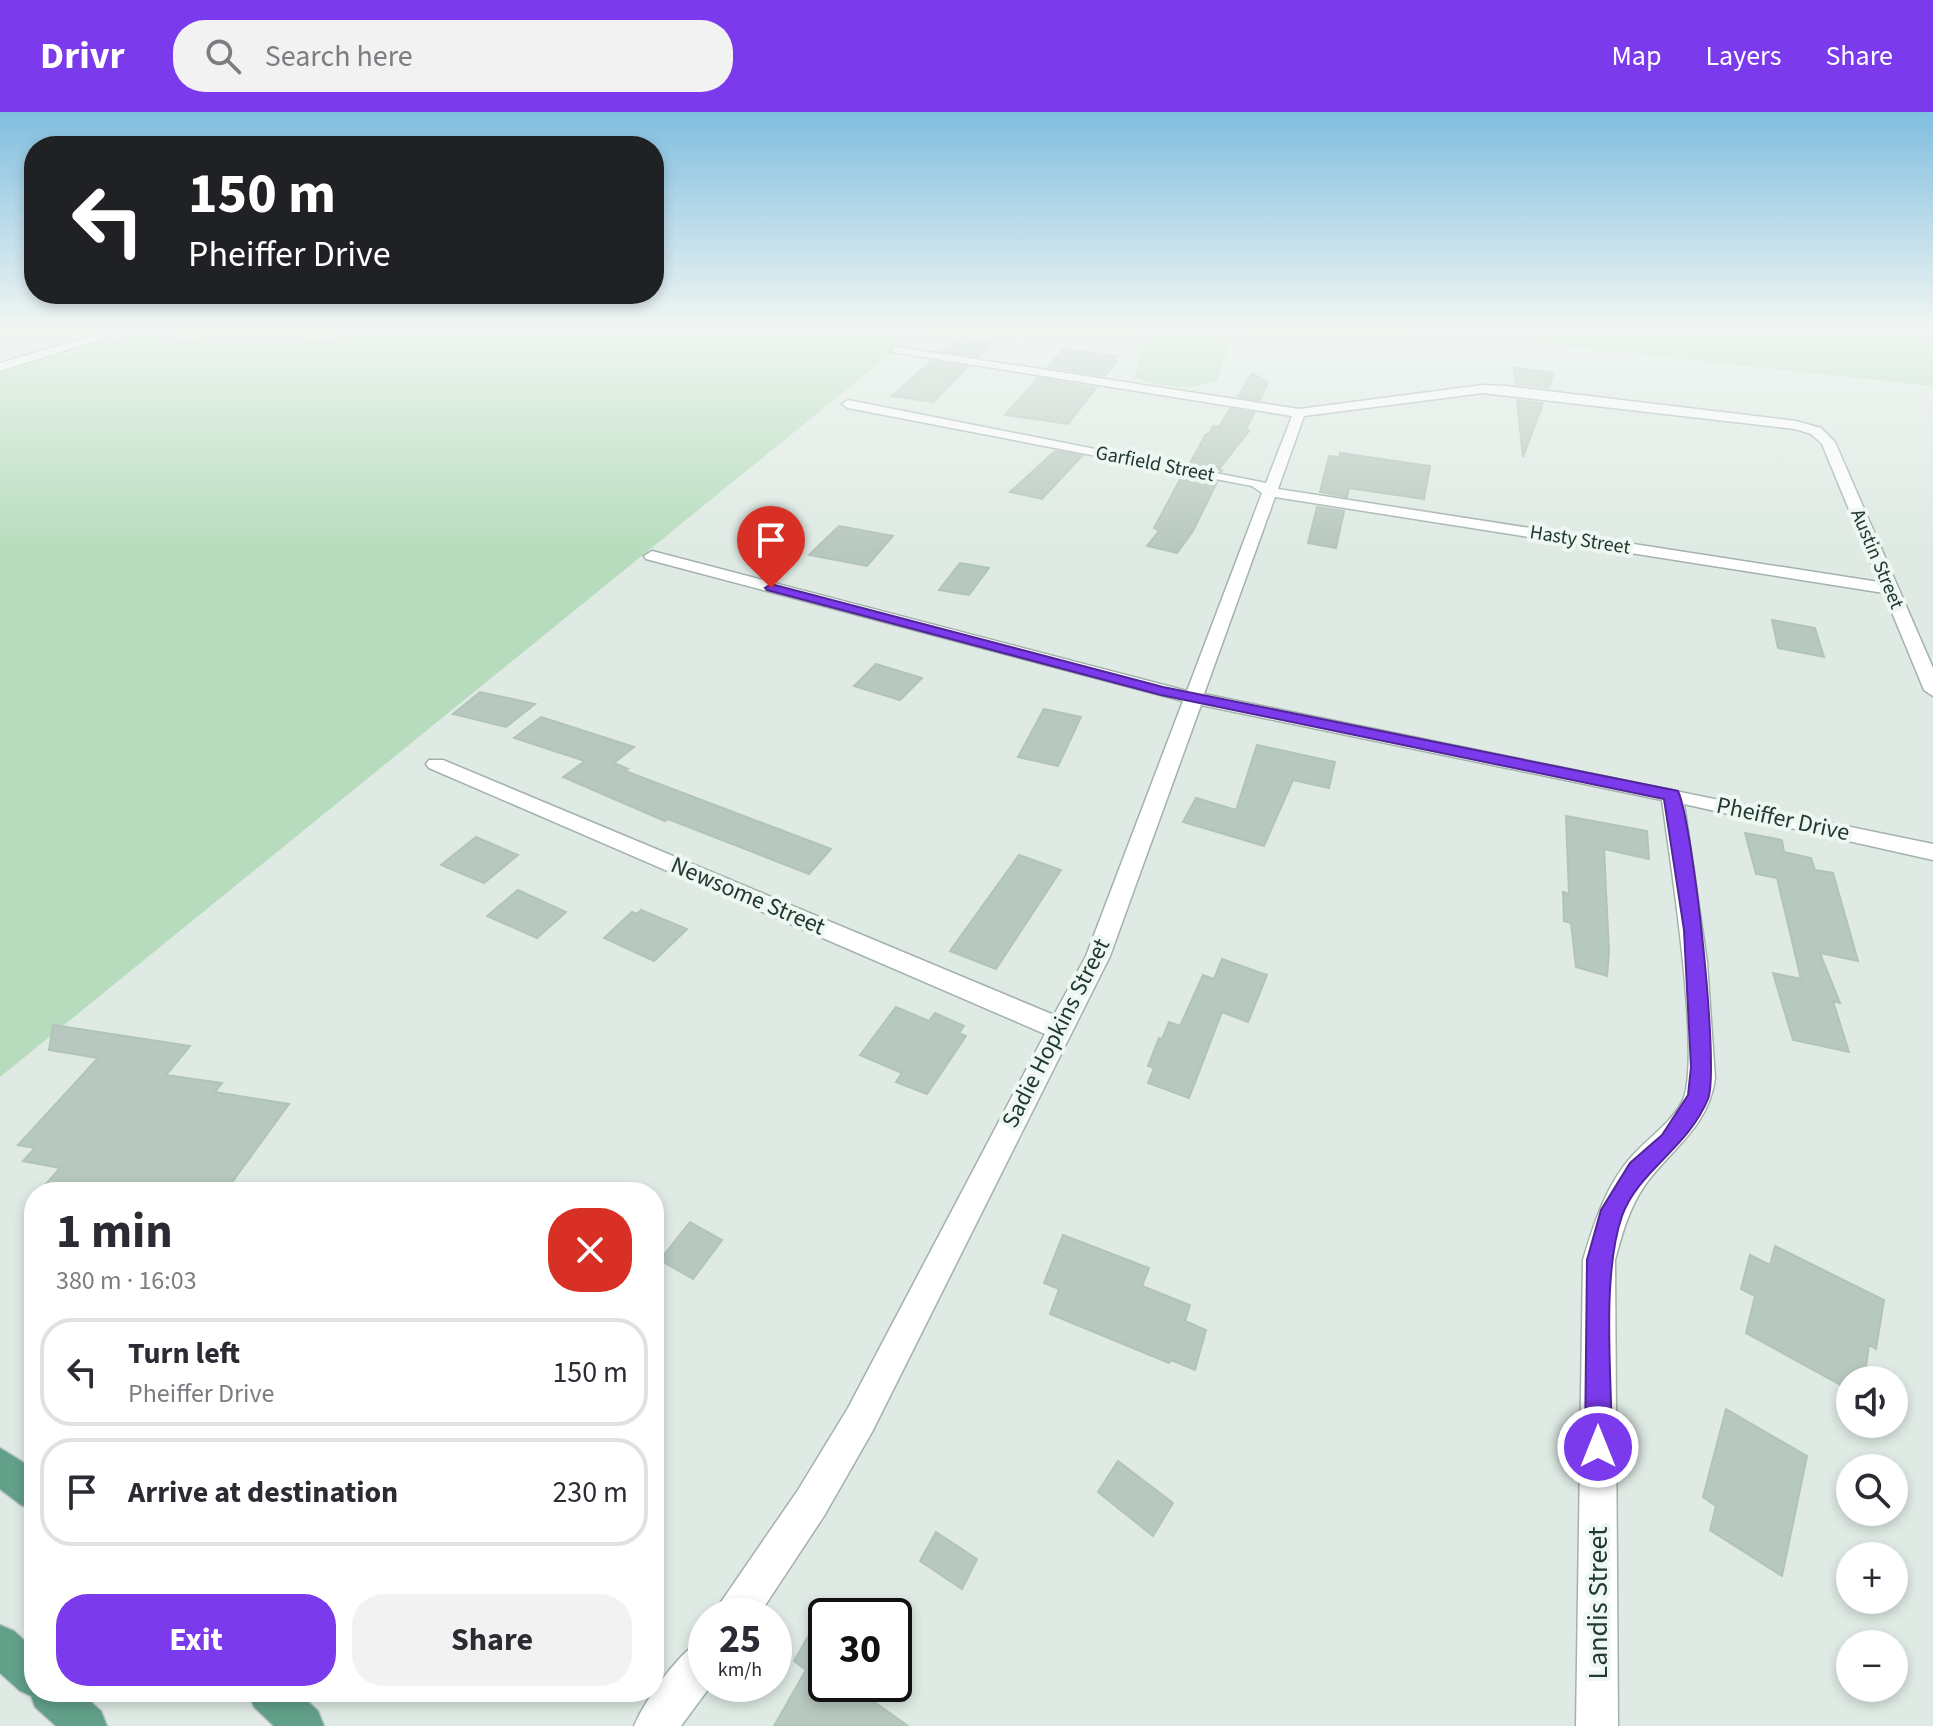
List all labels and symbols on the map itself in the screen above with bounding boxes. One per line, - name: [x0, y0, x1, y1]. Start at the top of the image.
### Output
- street label: Garfield Street: [1093, 439, 1217, 489]
- street label: Austin Street: [1843, 505, 1911, 614]
- pin: [737, 506, 805, 588]
- street label: Hasty Street: [1528, 518, 1632, 562]
- street label: Pheiffer Drive: [1713, 788, 1853, 850]
- street label: Newsome Street: [665, 848, 831, 944]
- street label: Sadie Hopkins Street: [993, 932, 1119, 1134]
- position arrow: [1556, 1405, 1640, 1489]
- street label: Landis Street: [1578, 1526, 1618, 1679]
- speed limit sign: 30: [808, 1598, 912, 1702]

